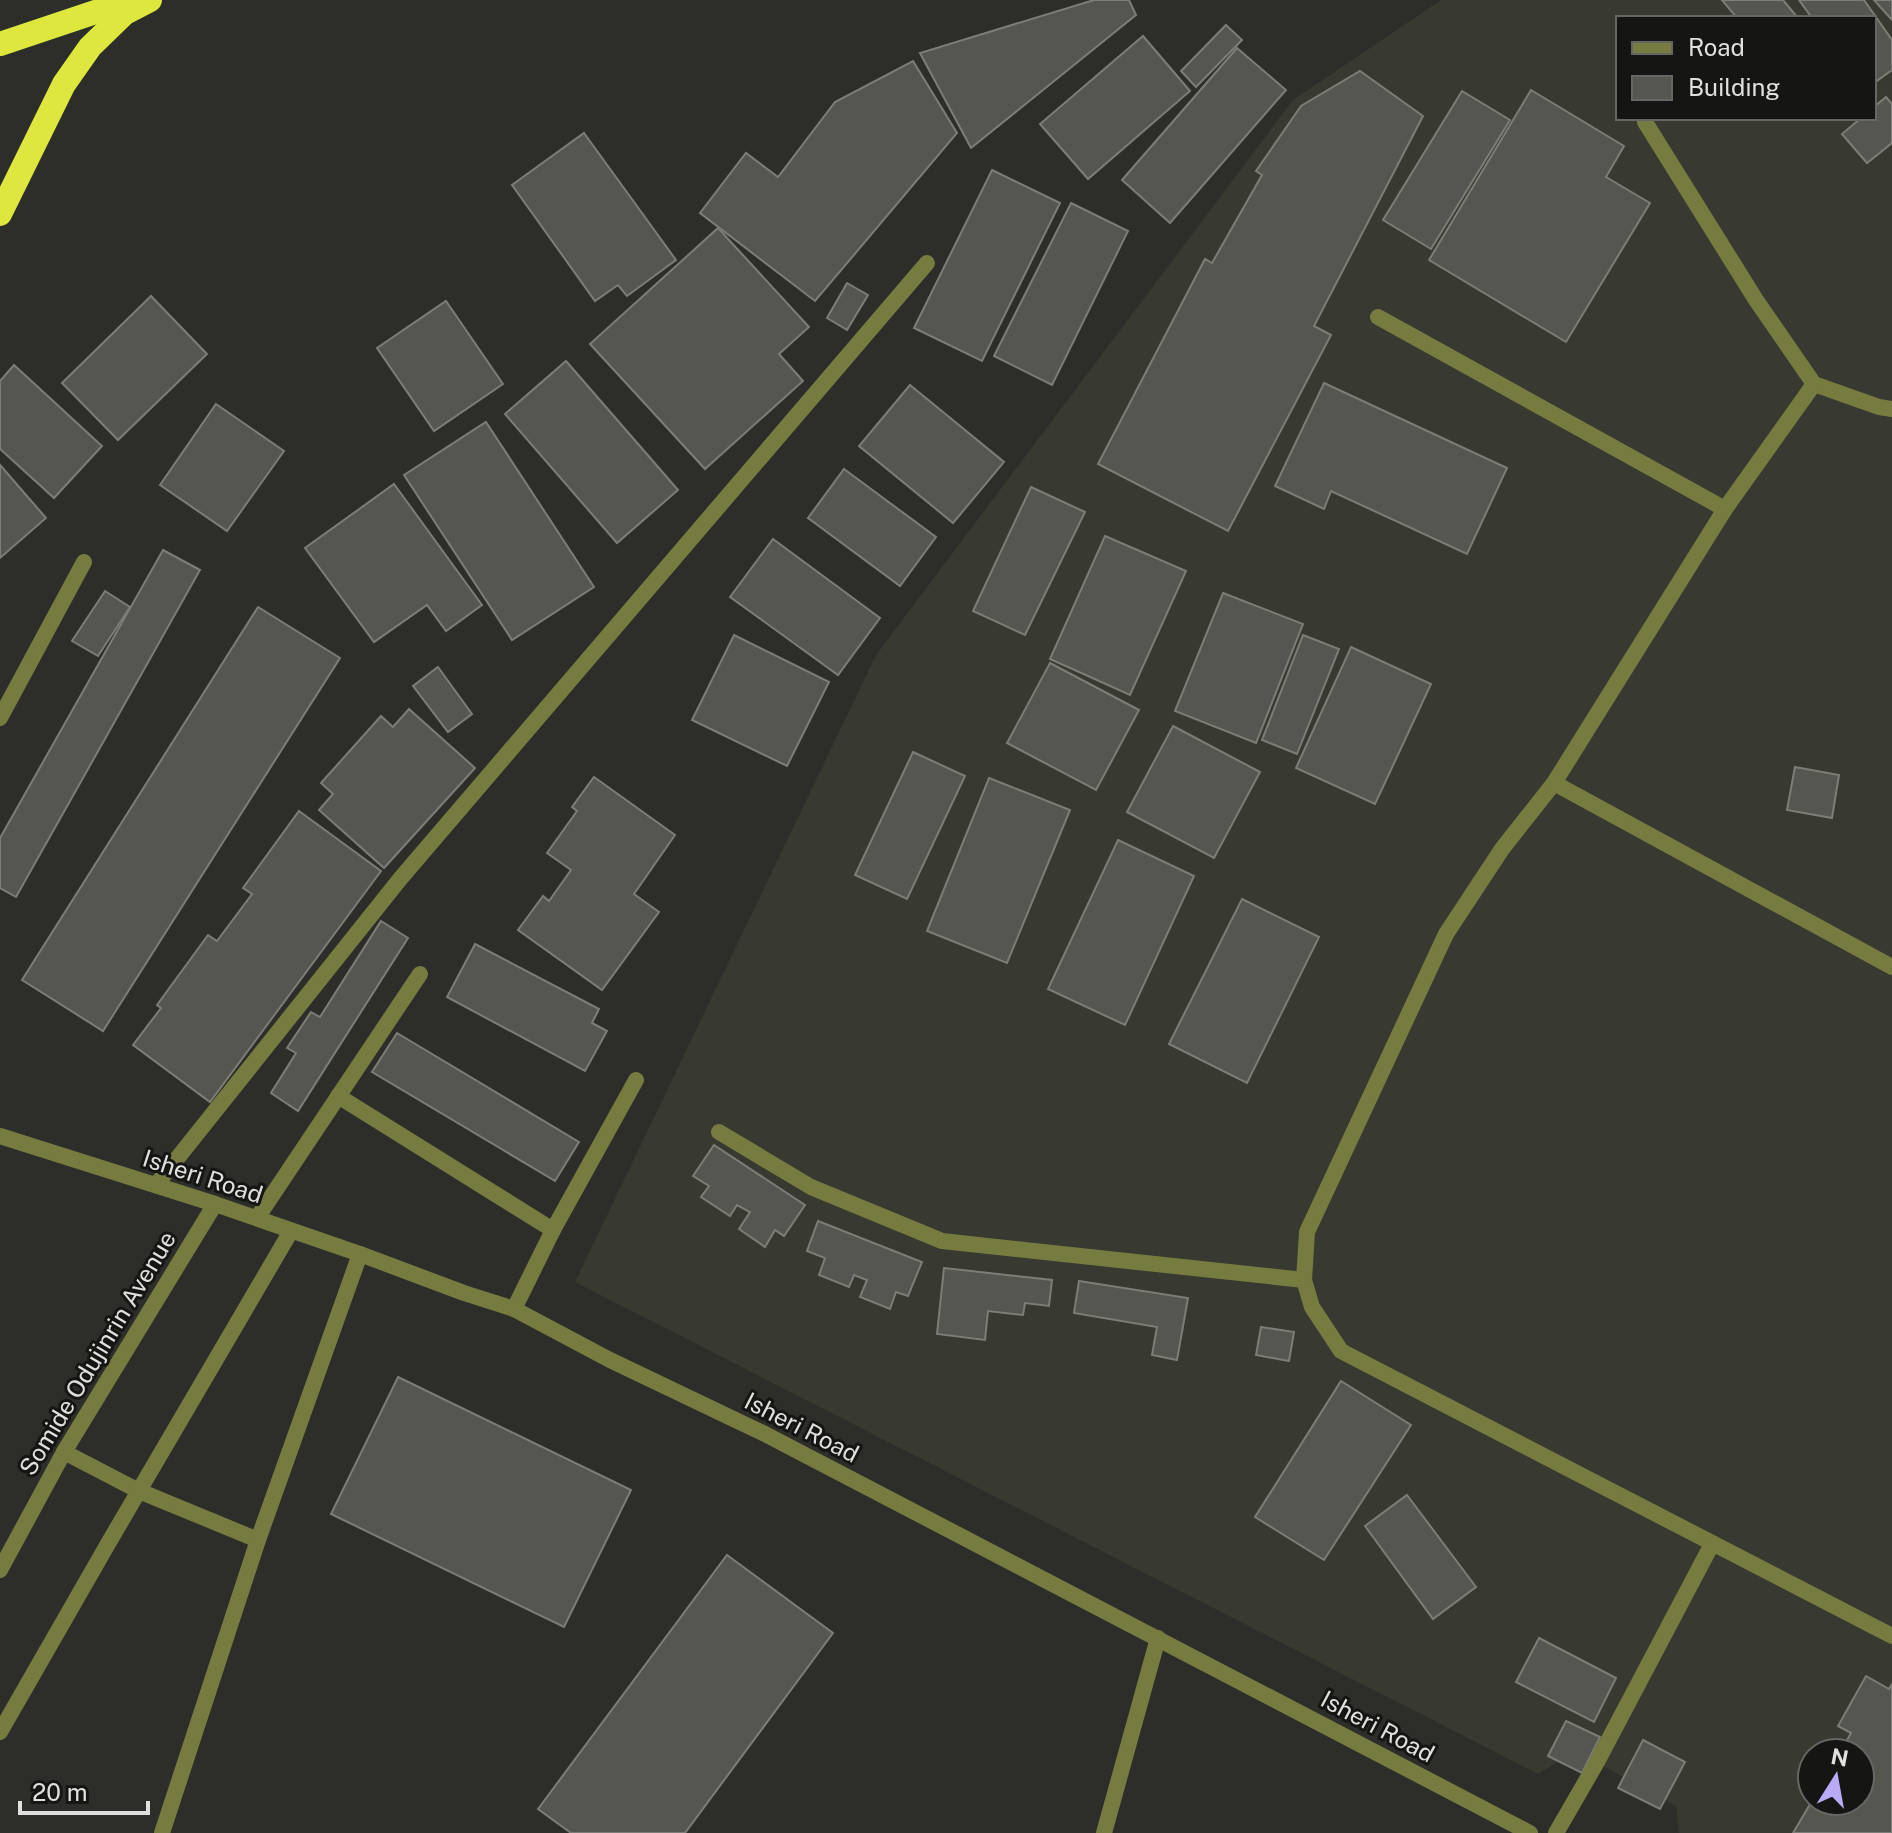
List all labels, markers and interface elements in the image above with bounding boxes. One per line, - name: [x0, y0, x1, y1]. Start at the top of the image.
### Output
- legend: [1616, 16, 1876, 120]
- text: Road: [1688, 33, 1745, 61]
- text: Building: [1688, 73, 1780, 101]
- street label: Isheri Road: [140, 1143, 266, 1209]
- street label: Somide Odujinrin Avenue: [13, 1226, 181, 1480]
- street label: Isheri Road: [740, 1386, 864, 1468]
- street label: Isheri Road: [1317, 1684, 1439, 1768]
- north arrow: [1796, 1737, 1876, 1817]
- text: N: [1829, 1743, 1851, 1772]
- scale bar: [20, 1765, 148, 1815]
- text: 20 m: [32, 1778, 88, 1806]

